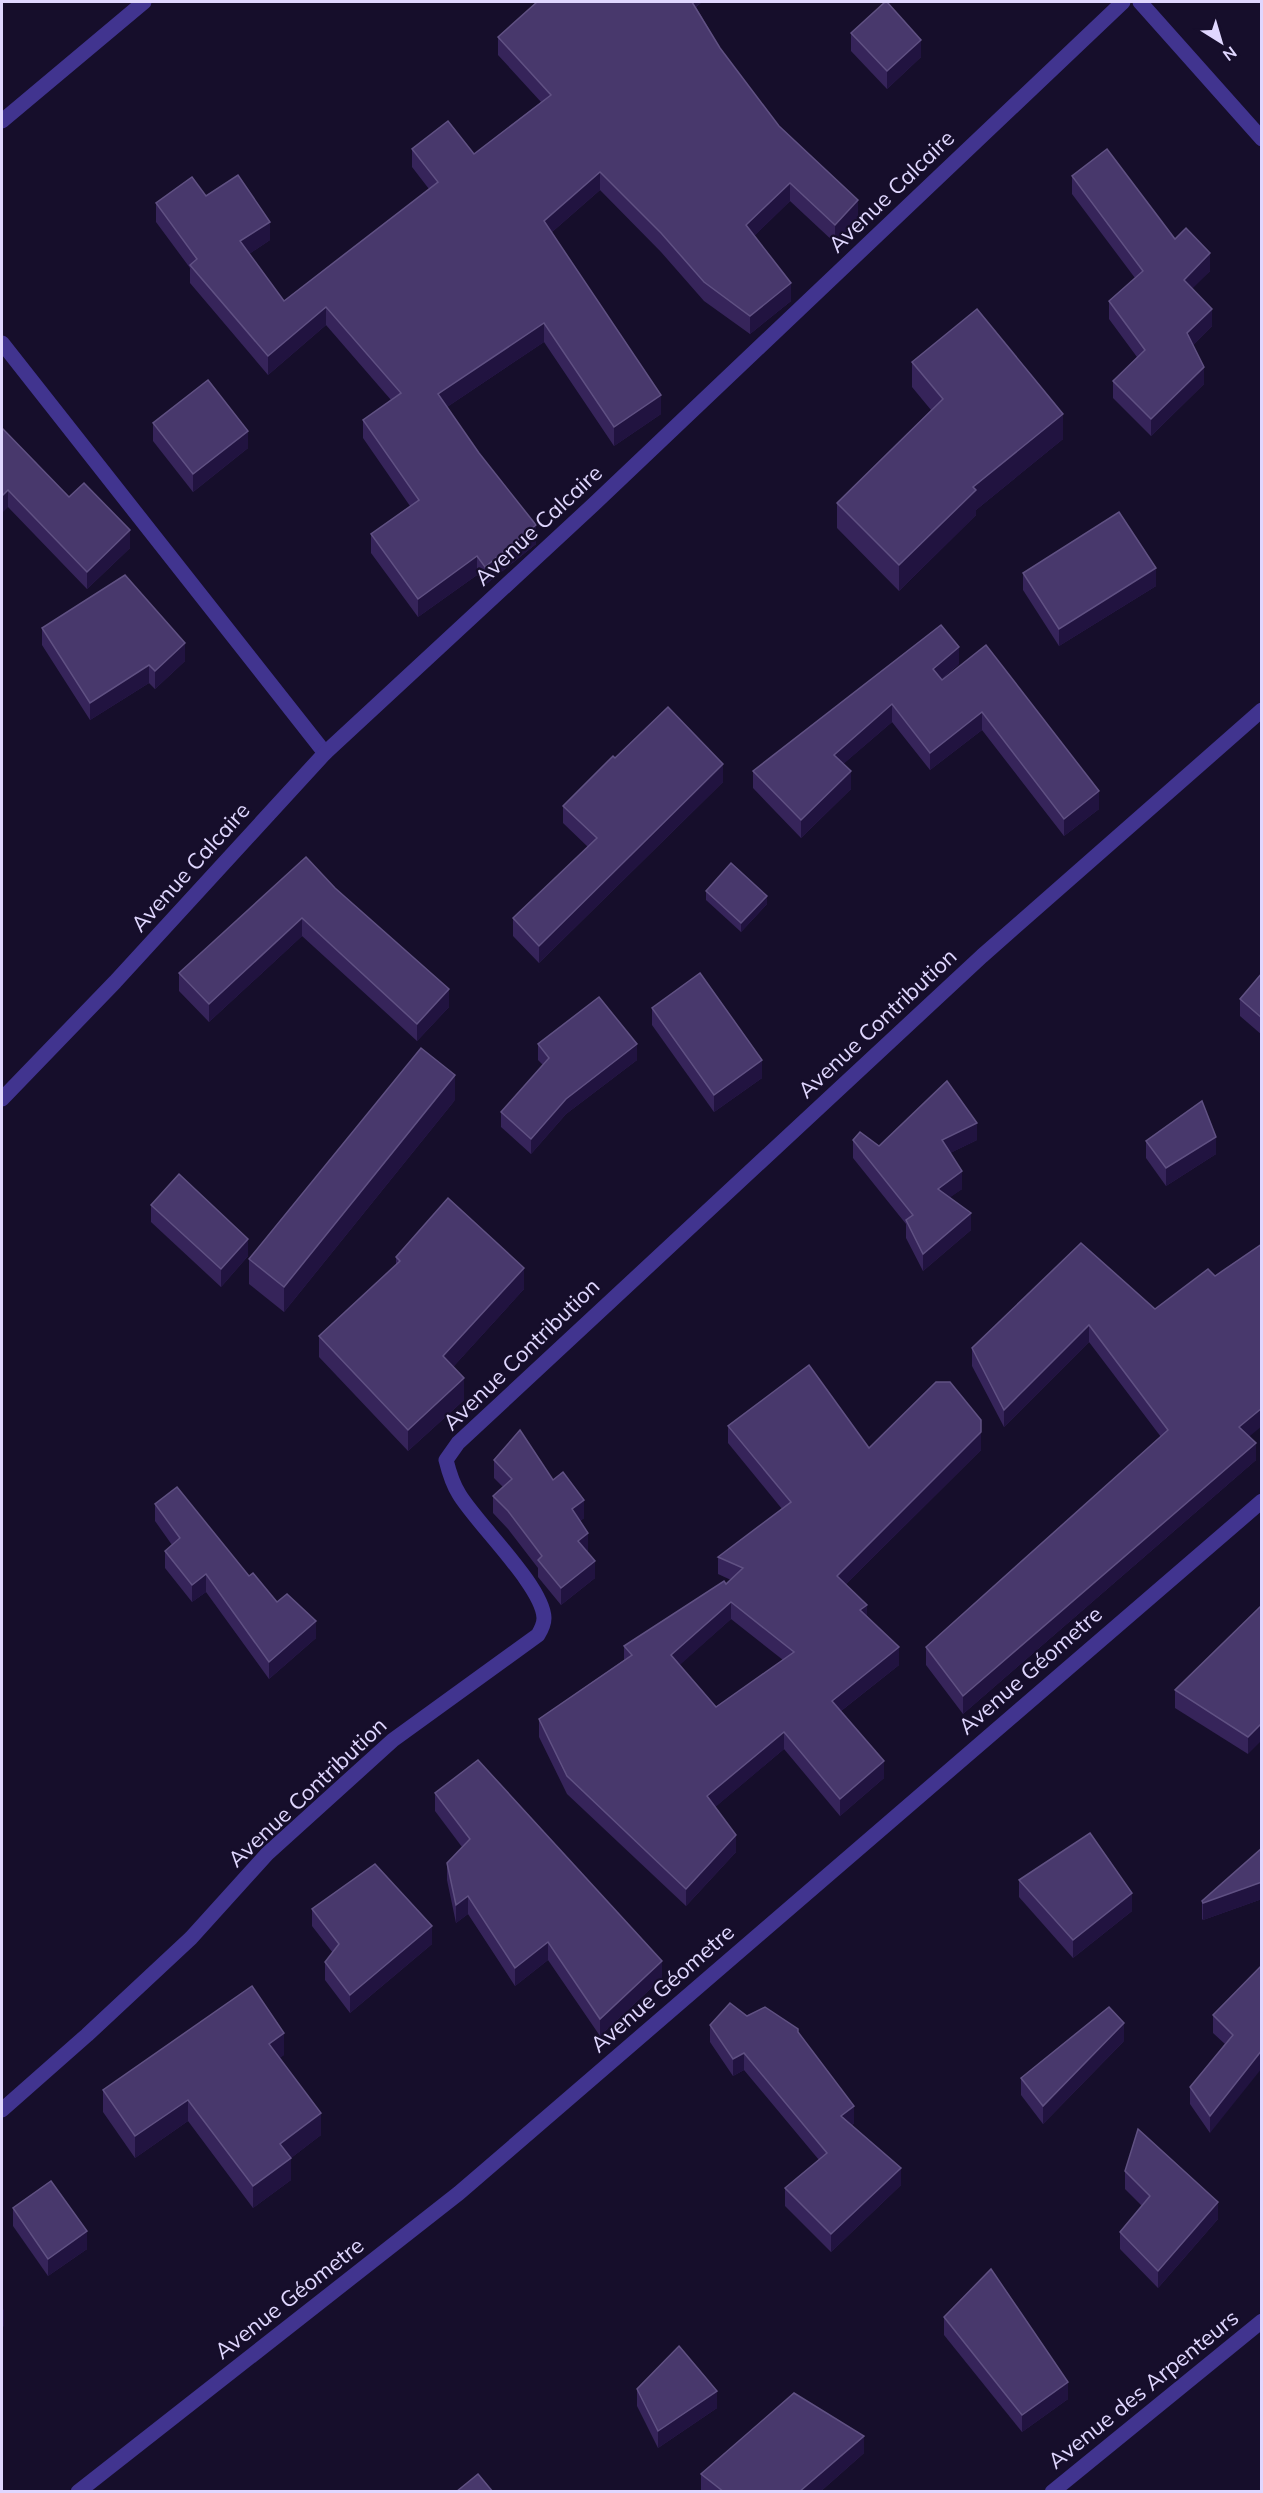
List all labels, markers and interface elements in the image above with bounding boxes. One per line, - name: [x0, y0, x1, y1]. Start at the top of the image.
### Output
- north arrow: [1191, 12, 1251, 72]
- text: N: [1219, 42, 1241, 66]
- street label: Avenue Calcaire: [822, 124, 960, 258]
- street label: Avenue Calcaire: [468, 459, 608, 591]
- street label: Avenue Calcaire: [125, 796, 255, 938]
- street label: Avenue Contribution: [792, 942, 962, 1104]
- street label: Avenue Contribution: [437, 1272, 605, 1436]
- street label: Avenue Géometre: [952, 1600, 1108, 1740]
- street label: Avenue Contribution: [222, 1711, 392, 1873]
- street label: Avenue Géometre: [584, 1918, 740, 2058]
- street label: Avenue Géometre: [209, 2231, 369, 2365]
- street label: Avenue des Arpenteurs: [1042, 2303, 1244, 2475]

